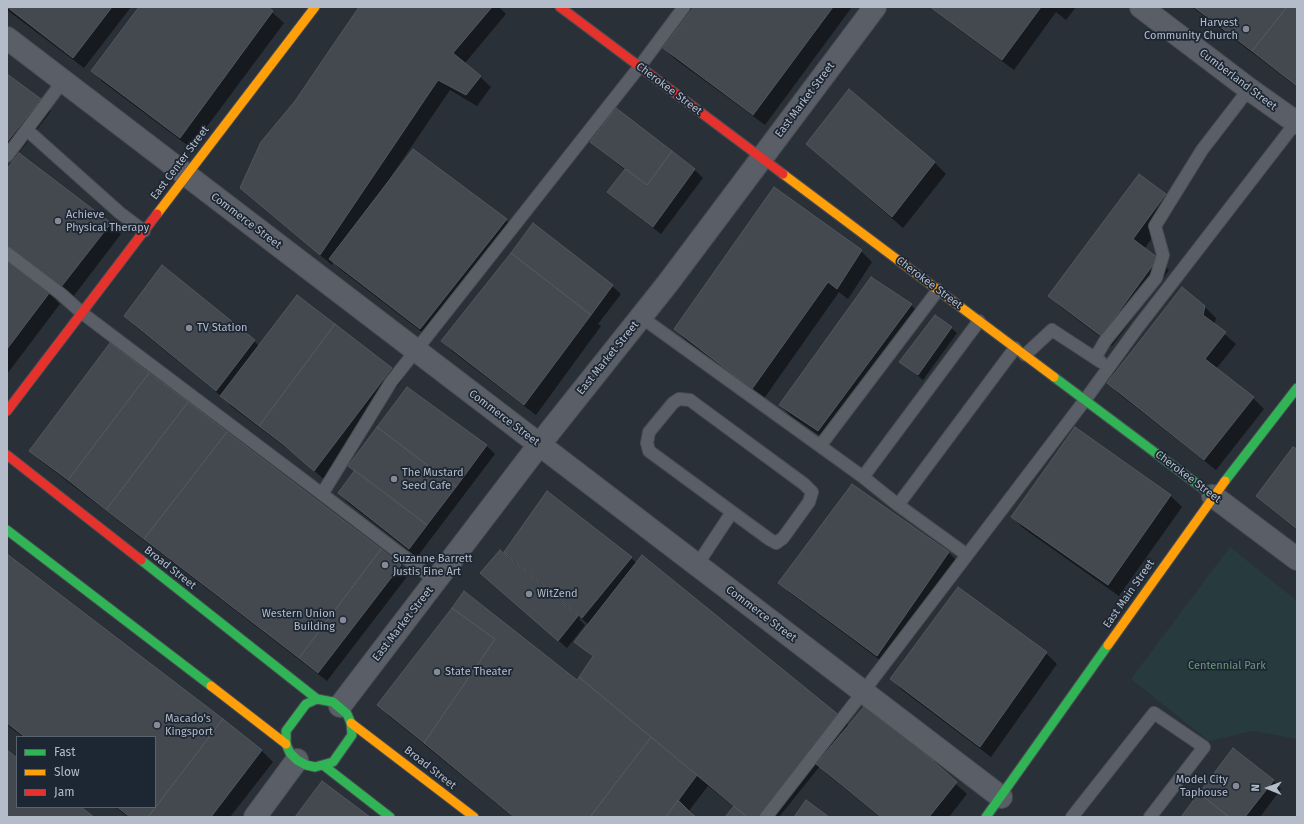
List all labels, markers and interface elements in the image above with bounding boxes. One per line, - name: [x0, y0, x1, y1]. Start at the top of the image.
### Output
- place label: Harvest Community Church: [1144, 16, 1238, 42]
- marker: Harvest Community Church: [1241, 24, 1251, 34]
- street label: Cumberland Street: [1197, 47, 1279, 113]
- street label: Cherokee Street: [633, 60, 705, 118]
- street label: East Market Street: [772, 60, 838, 140]
- street label: East Center Street: [148, 124, 212, 202]
- street label: Commerce Street: [208, 190, 284, 252]
- place label: Achieve Physical Therapy: [66, 208, 149, 234]
- marker: Achieve Physical Therapy: [53, 216, 63, 226]
- street label: Cherokee Street: [893, 254, 965, 312]
- street label: East Market Street: [574, 319, 642, 397]
- place label: TV Station: [197, 321, 248, 335]
- marker: TV Station: [184, 323, 194, 333]
- street label: Commerce Street: [466, 387, 542, 449]
- street label: Cherokee Street: [1152, 448, 1224, 506]
- place label: The Mustard Seed Cafe: [402, 466, 464, 492]
- marker: The Mustard Seed Cafe: [389, 474, 399, 484]
- street label: Broad Street: [141, 544, 199, 592]
- place label: Suzanne Barrett Justis Fine Art: [393, 552, 473, 578]
- street label: East Main Street: [1101, 557, 1157, 631]
- marker: Suzanne Barrett Justis Fine Art: [380, 560, 390, 570]
- street label: Commerce Street: [723, 583, 799, 645]
- street label: East Market Street: [370, 584, 436, 664]
- place label: WitZend: [537, 587, 578, 601]
- marker: WitZend: [524, 589, 534, 599]
- place label: Western Union Building: [262, 607, 335, 633]
- marker: Western Union Building: [338, 615, 348, 625]
- park label: Centennial Park: [1188, 659, 1266, 673]
- place label: State Theater: [445, 665, 512, 679]
- marker: State Theater: [432, 667, 442, 677]
- place label: Macado's Kingsport: [165, 712, 213, 738]
- marker: Macado's Kingsport: [152, 720, 162, 730]
- legend: [16, 736, 156, 808]
- street label: Broad Street: [401, 744, 459, 792]
- text: Fast: [54, 745, 76, 759]
- text: Slow: [54, 765, 80, 779]
- north arrow: [1248, 768, 1288, 808]
- place label: Model City Taphouse: [1176, 773, 1228, 799]
- marker: Model City Taphouse: [1231, 781, 1241, 791]
- text: N: [1249, 784, 1262, 792]
- text: Jam: [54, 785, 74, 799]

